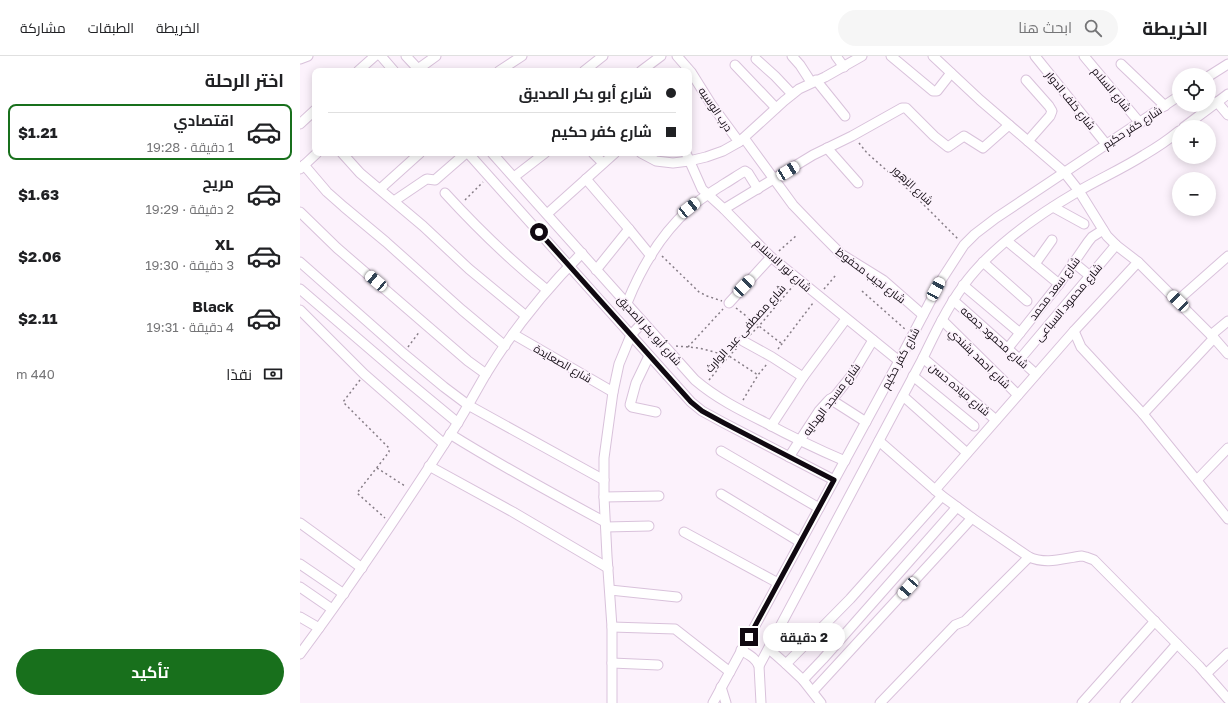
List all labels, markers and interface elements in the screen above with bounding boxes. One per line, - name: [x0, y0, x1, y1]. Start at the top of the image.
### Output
- search box: [838, 10, 1118, 46]
- text: الخريطة: [1142, 16, 1208, 39]
- icon: search: [1082, 17, 1104, 39]
- text: ابحث هنا: [1018, 18, 1072, 36]
- text: مشاركة: [20, 19, 66, 36]
- text: الطبقات: [88, 19, 134, 36]
- text: الخريطة: [156, 19, 200, 36]
- street label: شارع السلام: [1088, 64, 1134, 115]
- street label: شارع خلف الدوار: [1041, 67, 1099, 133]
- map controls: [1172, 68, 1216, 216]
- button: locate: [1172, 68, 1216, 112]
- text: اختر الرحلة: [205, 69, 284, 91]
- text: شارع أبو بكر الصديق: [519, 84, 652, 102]
- street label: درب الوسيه: [696, 84, 736, 134]
- street label: شارع كفر حكيم: [1100, 103, 1165, 153]
- text: اقتصادي: [174, 111, 234, 129]
- icon: car: [246, 114, 282, 150]
- button: +: [1172, 120, 1216, 164]
- text: شارع كفر حكيم: [551, 122, 652, 140]
- text: $1.21: [18, 123, 57, 141]
- text: 1 دقيقة · 19:28: [147, 139, 234, 155]
- car: [775, 160, 801, 182]
- street label: شارع الزهور: [888, 162, 936, 209]
- button: −: [1172, 172, 1216, 216]
- text: مريح: [202, 173, 234, 191]
- icon: car: [246, 176, 282, 212]
- text: $1.63: [18, 185, 59, 203]
- car: [676, 196, 702, 220]
- text: 2 دقيقة · 19:29: [146, 201, 234, 217]
- route start: [530, 223, 548, 241]
- text: XL: [215, 235, 234, 253]
- street label: شارع نور الاسلام: [750, 236, 814, 296]
- icon: car: [246, 238, 282, 274]
- street label: شارع نجيب محفوظ: [832, 245, 908, 307]
- text: $2.06: [18, 247, 61, 265]
- street label: شارع سعد محمد: [1026, 254, 1084, 323]
- text: 3 دقيقة · 19:30: [145, 257, 234, 273]
- street label: شارع محمود السباعى: [1032, 260, 1106, 345]
- car: [363, 269, 389, 293]
- car: [731, 273, 757, 299]
- car: [925, 276, 947, 302]
- street label: شارع مصطفى عبد الوارث: [702, 281, 789, 376]
- car: [1165, 288, 1191, 314]
- street label: شارع أبو بكر الصديق: [614, 292, 685, 369]
- text: Black: [192, 297, 234, 315]
- icon: car: [246, 300, 282, 336]
- street label: شارع محمود جمعه: [957, 303, 1031, 372]
- text: $2.11: [18, 309, 57, 327]
- text: 4 دقيقة · 19:31: [147, 319, 234, 335]
- street label: شارع كفر حكيم: [878, 325, 923, 392]
- street label: شارع احمد بشندي: [944, 325, 1013, 393]
- street label: شارع الصعايدة: [531, 341, 594, 387]
- street label: شارع مسجد الهدايه: [800, 360, 864, 439]
- street label: شارع مياده حسن: [926, 360, 993, 420]
- icon: cash: [262, 363, 284, 385]
- text: نقدًا: [226, 365, 252, 383]
- text: 440 m: [16, 366, 55, 382]
- car: [896, 575, 920, 601]
- callout: 2 دقيقة: [763, 623, 845, 651]
- route end: [740, 628, 758, 646]
- text: 2 دقيقة: [780, 629, 828, 645]
- button: تأكيد: [16, 649, 284, 695]

